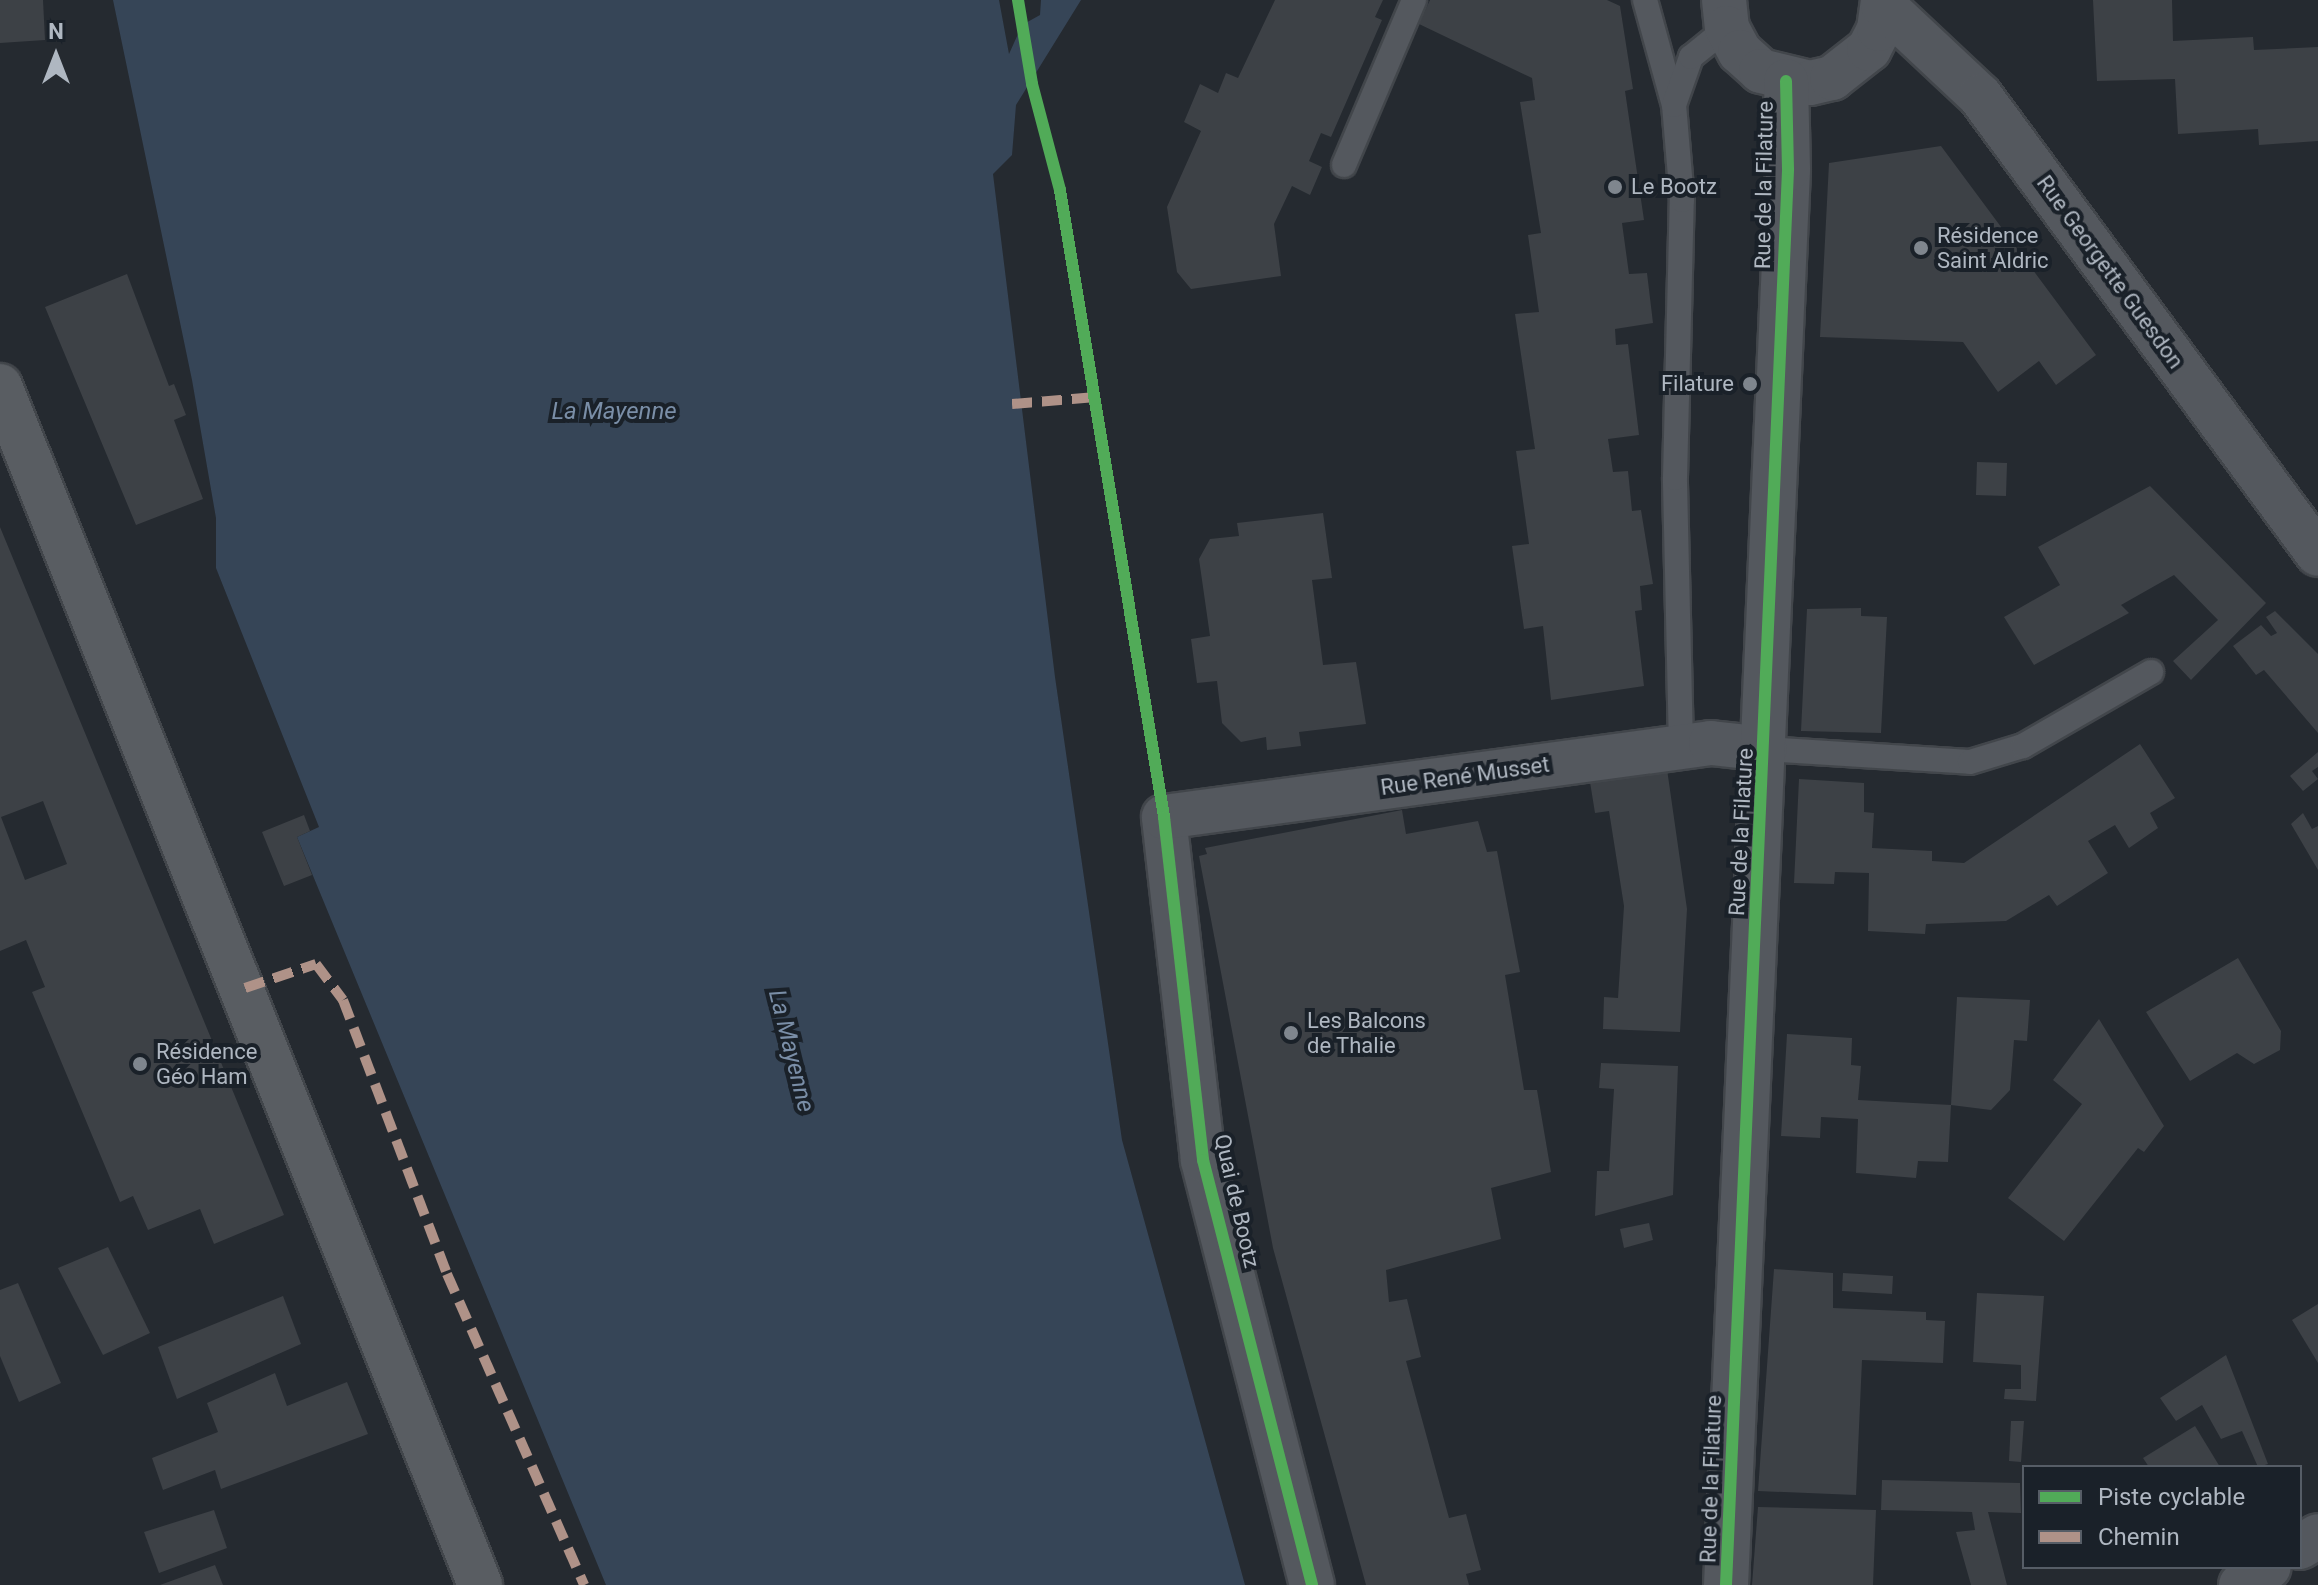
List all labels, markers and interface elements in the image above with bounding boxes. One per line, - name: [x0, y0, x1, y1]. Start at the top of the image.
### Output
- north arrow: [16, 16, 96, 96]
- text: N: [48, 19, 64, 44]
- street label: Rue de la Filature: [1749, 101, 1779, 269]
- street label: Rue Georgette Guesdon: [2031, 170, 2189, 374]
- place label: Le Bootz: [1631, 174, 1717, 200]
- marker: Le Bootz: [1606, 178, 1624, 196]
- place label: Résidence Saint Aldric: [1937, 222, 2049, 274]
- marker: Résidence Saint Aldric: [1912, 239, 1930, 257]
- place label: Filature: [1661, 371, 1734, 397]
- marker: Filature: [1741, 375, 1759, 393]
- water label: La Mayenne: [551, 398, 677, 426]
- street label: Rue de la Filature: [1723, 747, 1759, 917]
- street label: Rue René Musset: [1379, 751, 1551, 801]
- water label: La Mayenne: [762, 987, 820, 1115]
- place label: Les Balcons de Thalie: [1307, 1007, 1426, 1058]
- marker: Les Balcons de Thalie: [1282, 1024, 1300, 1042]
- place label: Résidence Géo Ham: [156, 1038, 257, 1090]
- marker: Résidence Géo Ham: [131, 1055, 149, 1073]
- street label: Quai de Bootz: [1209, 1132, 1265, 1270]
- street label: Rue de la Filature: [1695, 1395, 1727, 1563]
- legend: [2022, 1465, 2302, 1569]
- text: Piste cyclable: [2098, 1483, 2245, 1511]
- text: Chemin: [2098, 1523, 2180, 1551]

